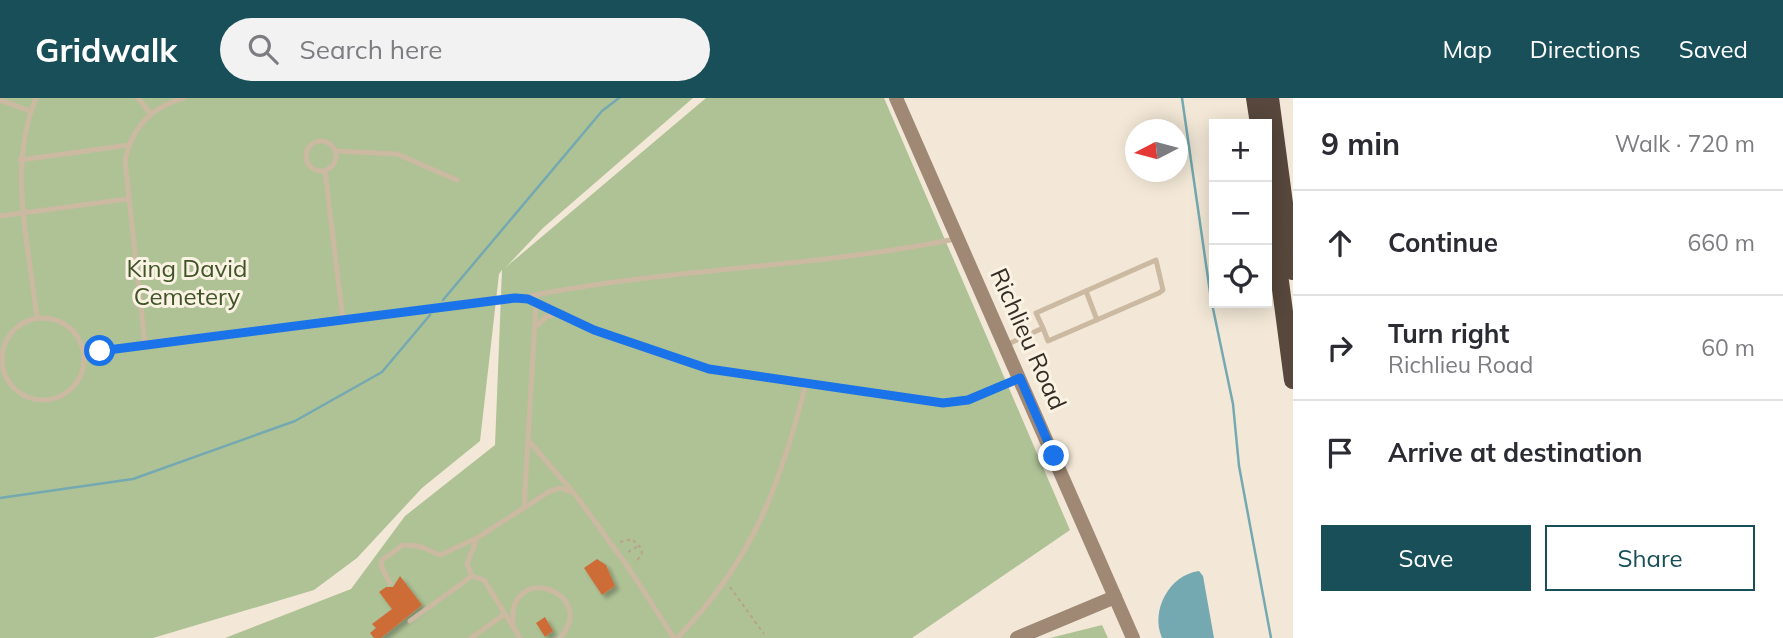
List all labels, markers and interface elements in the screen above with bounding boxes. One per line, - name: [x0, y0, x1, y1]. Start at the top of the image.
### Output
- search box: [220, 18, 710, 81]
- text: Gridwalk: [35, 29, 178, 70]
- icon: search: [244, 30, 282, 68]
- text: Search here: [300, 33, 442, 66]
- text: Map: [1442, 34, 1492, 64]
- text: Directions: [1530, 34, 1641, 64]
- text: Saved: [1679, 34, 1748, 64]
- north arrow: [1125, 119, 1188, 182]
- map controls: [1209, 119, 1272, 308]
- button: +: [1209, 119, 1272, 182]
- text: 9 min: [1321, 125, 1400, 163]
- text: Walk · 720 m: [1615, 129, 1755, 158]
- button: −: [1209, 182, 1272, 245]
- icon: ahead: [1321, 224, 1359, 262]
- text: Continue: [1388, 226, 1498, 259]
- text: 660 m: [1687, 228, 1755, 257]
- button: locate: [1209, 245, 1272, 308]
- park label: King David Cemetery: [127, 253, 247, 311]
- street label: Richlieu Road: [984, 263, 1073, 414]
- text: Turn right: [1388, 317, 1509, 350]
- icon: right: [1321, 329, 1359, 367]
- text: 60 m: [1701, 333, 1755, 362]
- route start: [84, 335, 115, 366]
- text: Richlieu Road: [1388, 350, 1533, 379]
- icon: arrive: [1321, 434, 1359, 472]
- text: Arrive at destination: [1388, 436, 1643, 469]
- route end: [1038, 440, 1069, 471]
- button: Save: [1321, 525, 1531, 591]
- button: Share: [1545, 525, 1755, 591]

